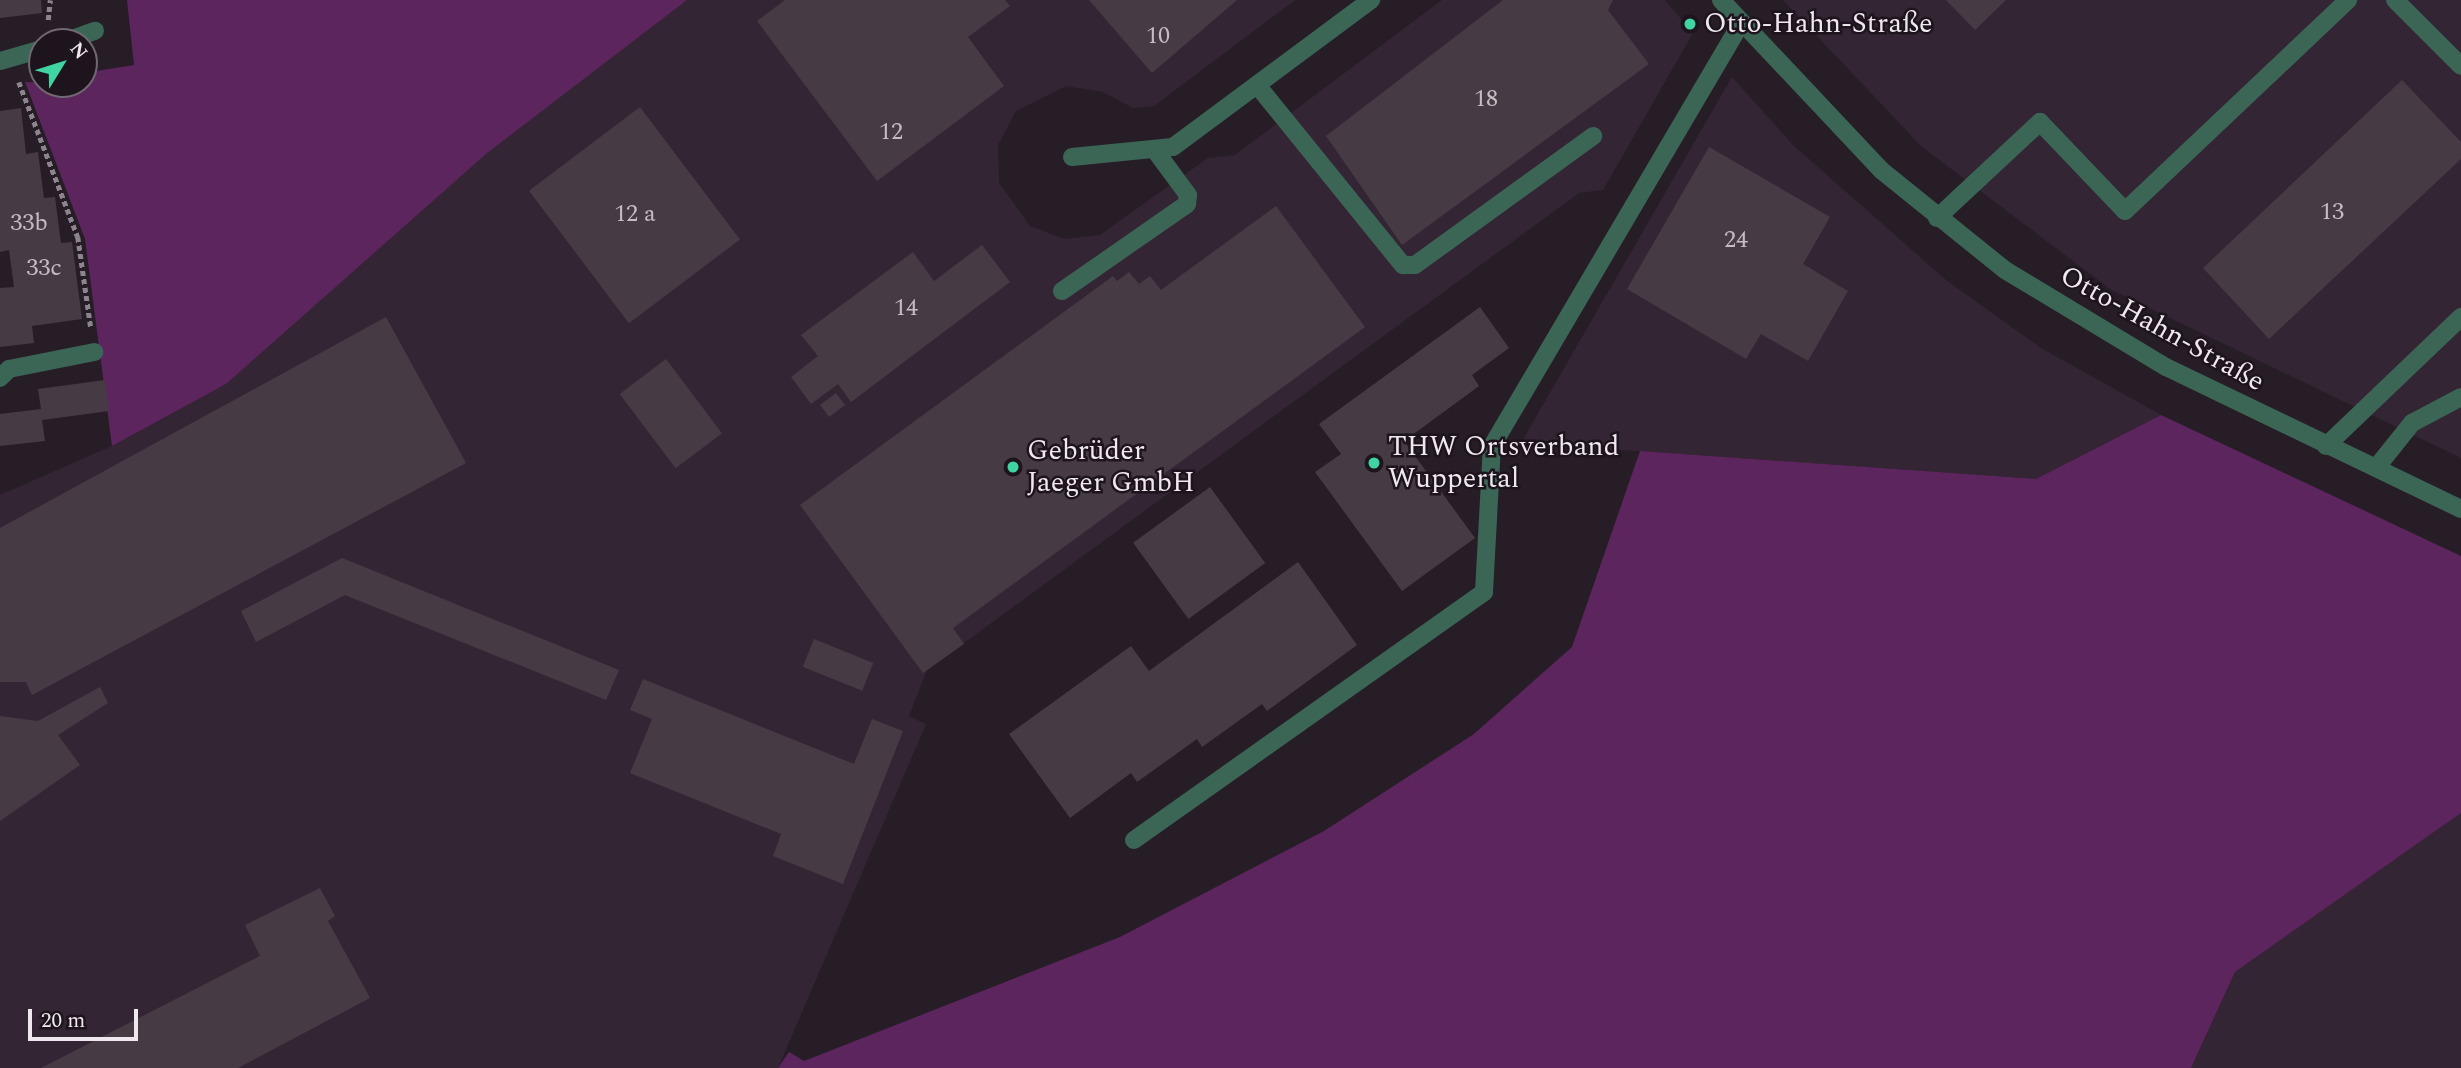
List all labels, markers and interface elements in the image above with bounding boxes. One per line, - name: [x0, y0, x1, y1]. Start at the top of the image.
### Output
- place label: Otto-Hahn-Straße: [1704, 7, 1933, 41]
- marker: Otto-Hahn-Straße: [1682, 16, 1698, 32]
- house number: 10: [1146, 23, 1170, 51]
- north arrow: [28, 28, 98, 98]
- text: N: [62, 36, 95, 66]
- house number: 18: [1474, 86, 1498, 114]
- house number: 12: [879, 119, 903, 147]
- house number: 13: [2320, 199, 2344, 227]
- house number: 12 a: [614, 201, 656, 229]
- house number: 33b: [10, 210, 48, 238]
- house number: 24: [1724, 227, 1748, 255]
- house number: 33c: [26, 255, 62, 283]
- street label: Otto-Hahn-Straße: [2054, 259, 2270, 399]
- house number: 14: [894, 295, 918, 323]
- place label: THW Ortsverband Wuppertal: [1388, 430, 1619, 496]
- place label: Gebrüder Jaeger GmbH: [1027, 434, 1195, 500]
- marker: THW Ortsverband Wuppertal: [1366, 455, 1382, 471]
- marker: Gebrüder Jaeger GmbH: [1005, 459, 1021, 475]
- scale bar: [32, 995, 142, 1038]
- text: 20 m: [41, 1005, 85, 1037]

